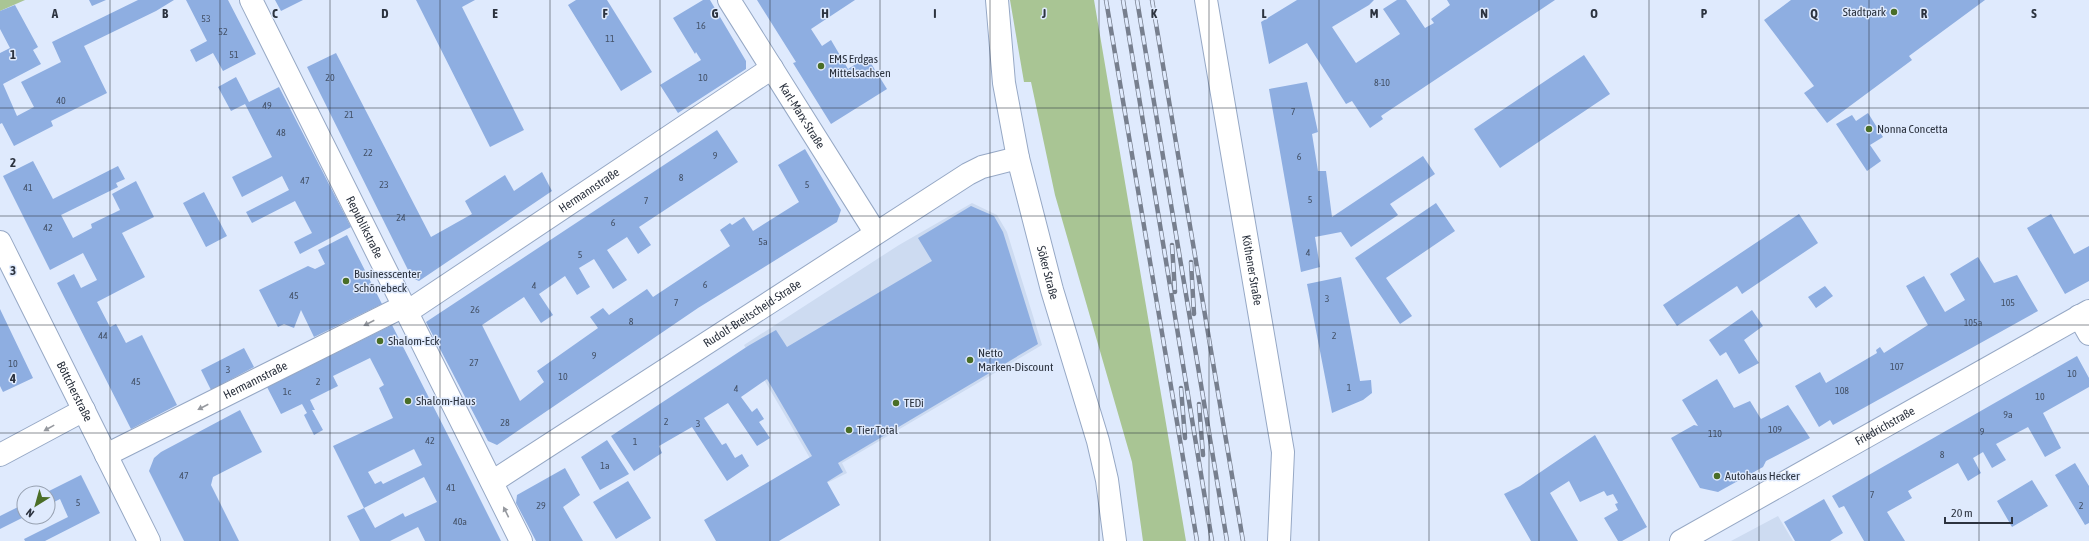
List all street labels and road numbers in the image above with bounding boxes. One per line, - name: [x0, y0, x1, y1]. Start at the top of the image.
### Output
- street label: Karl-Marx-Straße: [776, 81, 828, 151]
- street label: Hermannstraße: [556, 165, 622, 215]
- street label: Republikstraße: [343, 194, 386, 261]
- street label: Köthener Straße: [1239, 234, 1265, 306]
- street label: Söker Straße: [1034, 244, 1061, 301]
- street label: Rudolf-Breitscheid-Straße: [701, 277, 804, 350]
- street label: Hermannstraße: [221, 358, 290, 402]
- street label: Böttcherstraße: [54, 359, 95, 424]
- street label: Friedrichstraße: [1853, 404, 1917, 448]

